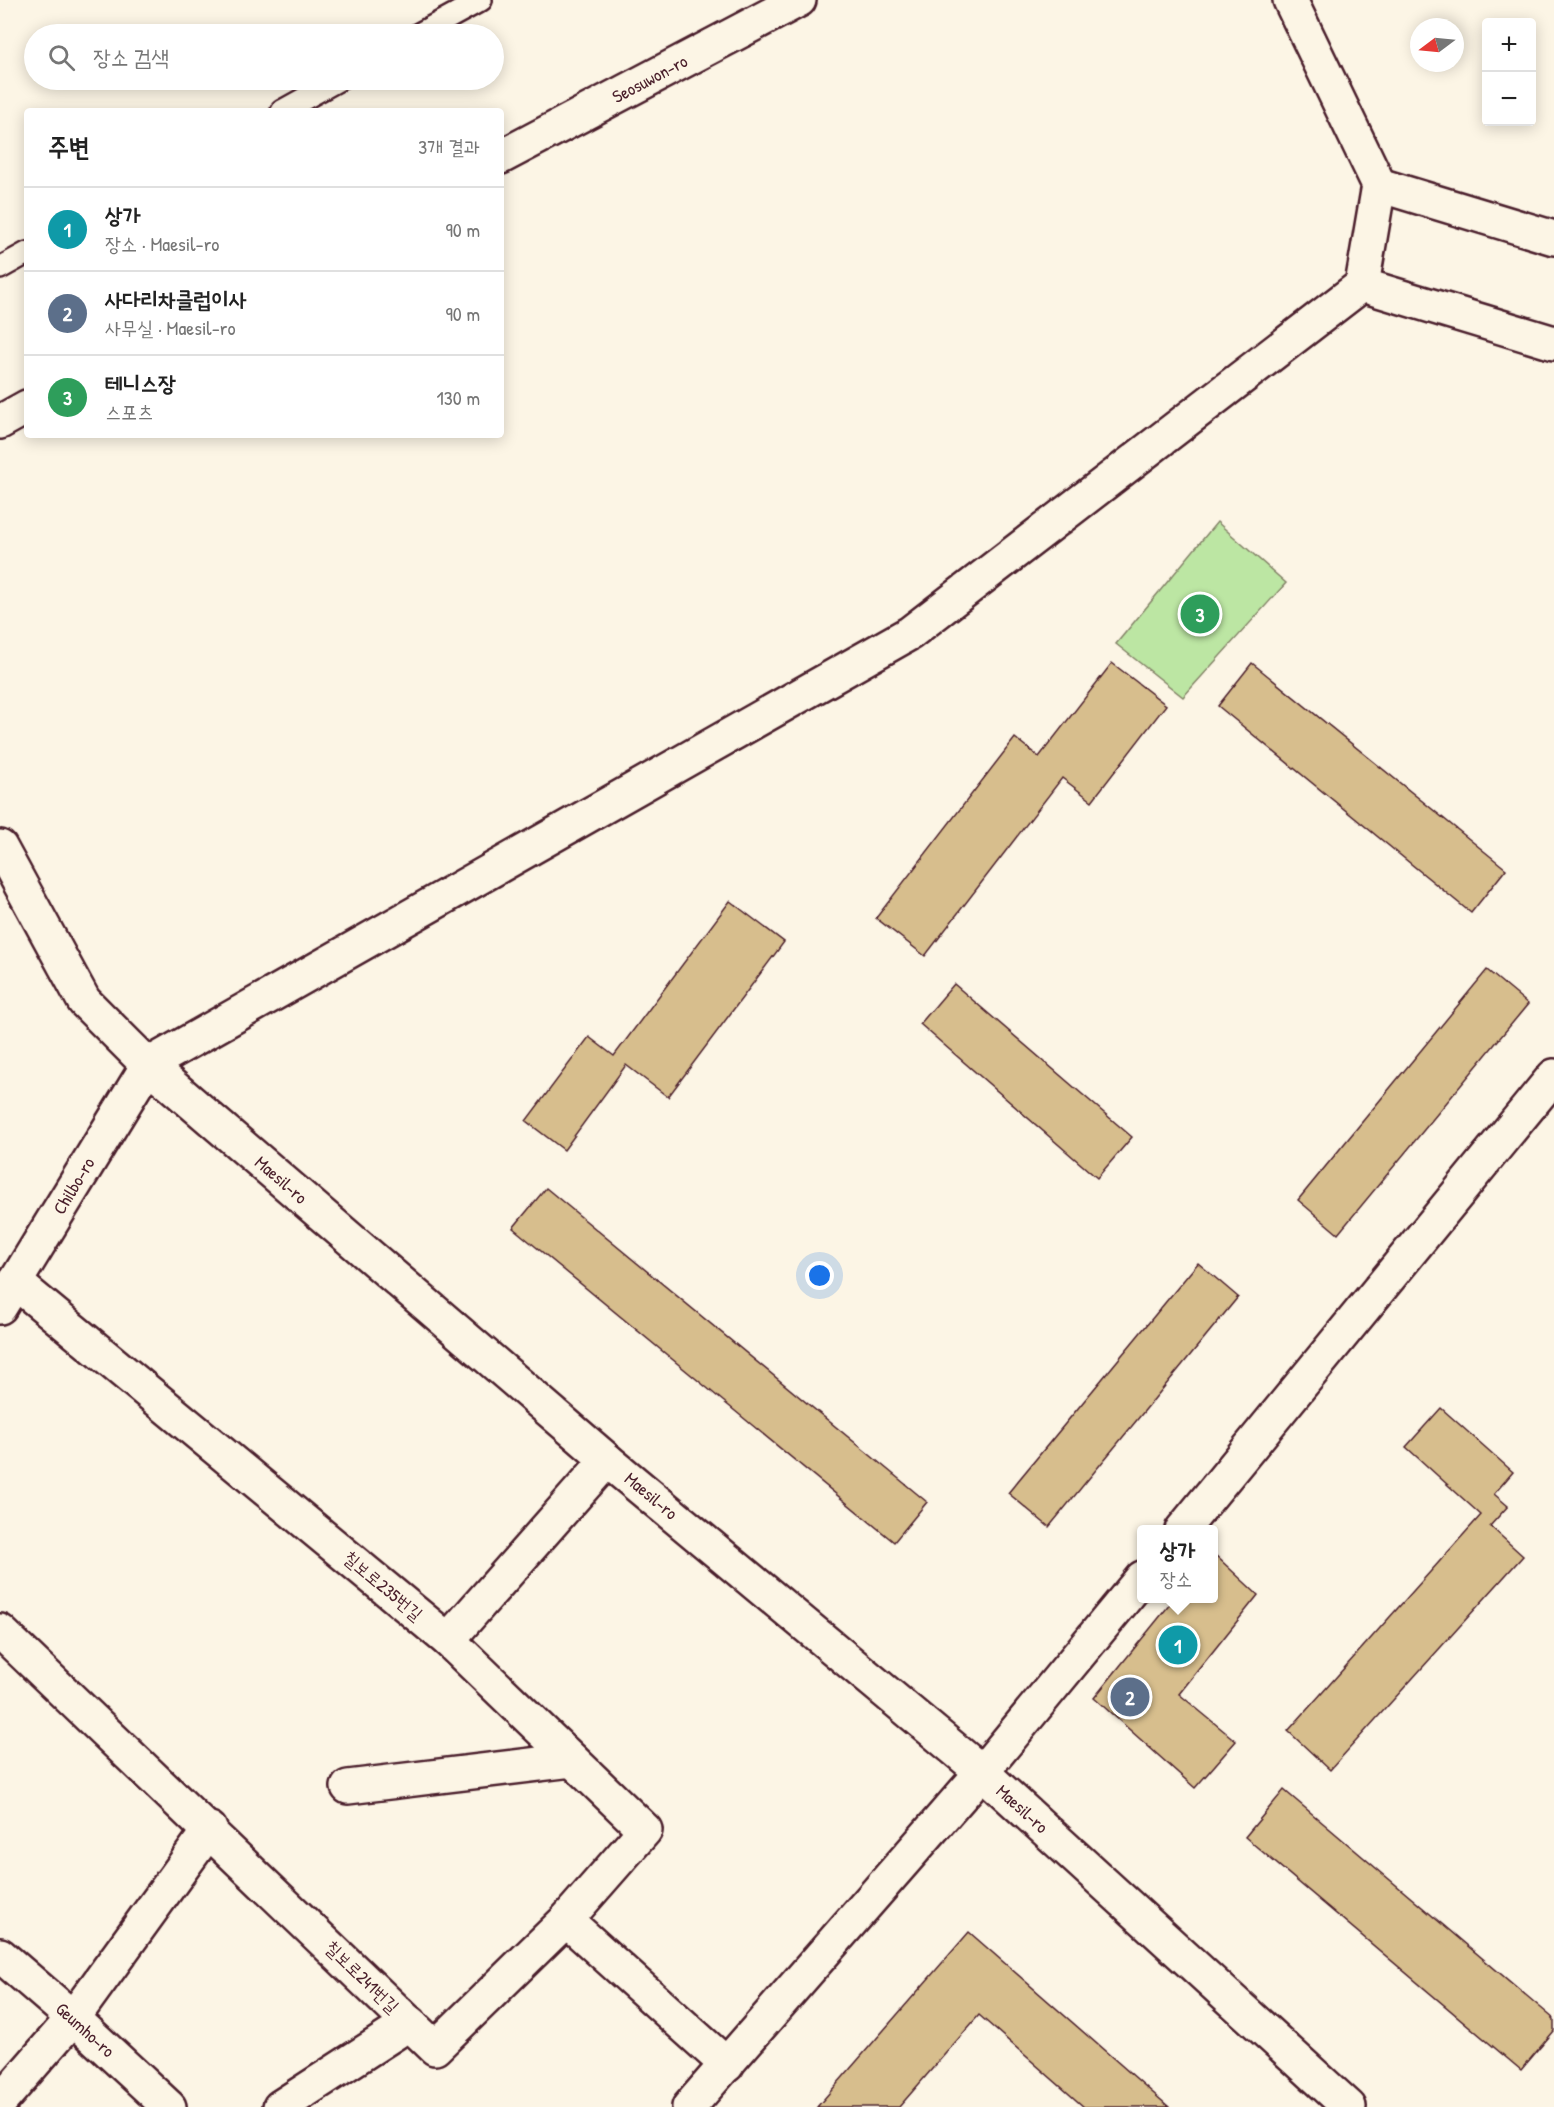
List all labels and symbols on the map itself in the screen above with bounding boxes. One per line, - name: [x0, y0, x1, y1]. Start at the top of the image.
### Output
- north arrow: [1410, 18, 1464, 72]
- street label: Seosuwon-ro: [608, 48, 692, 109]
- pin: 3: [1180, 592, 1220, 636]
- street label: Maesil-ro: [250, 1150, 313, 1209]
- street label: Chilbo-ro: [47, 1153, 100, 1219]
- your location: [805, 1261, 834, 1290]
- street label: Maesil-ro: [619, 1466, 683, 1525]
- street label: 칠보로235번길: [338, 1545, 429, 1627]
- pin: 1: [1158, 1622, 1198, 1668]
- pin: 2: [1110, 1674, 1150, 1720]
- street label: Maesil-ro: [991, 1779, 1054, 1839]
- street label: 칠보로241번길: [320, 1935, 405, 2019]
- street label: Geumho-ro: [50, 1996, 120, 2063]

